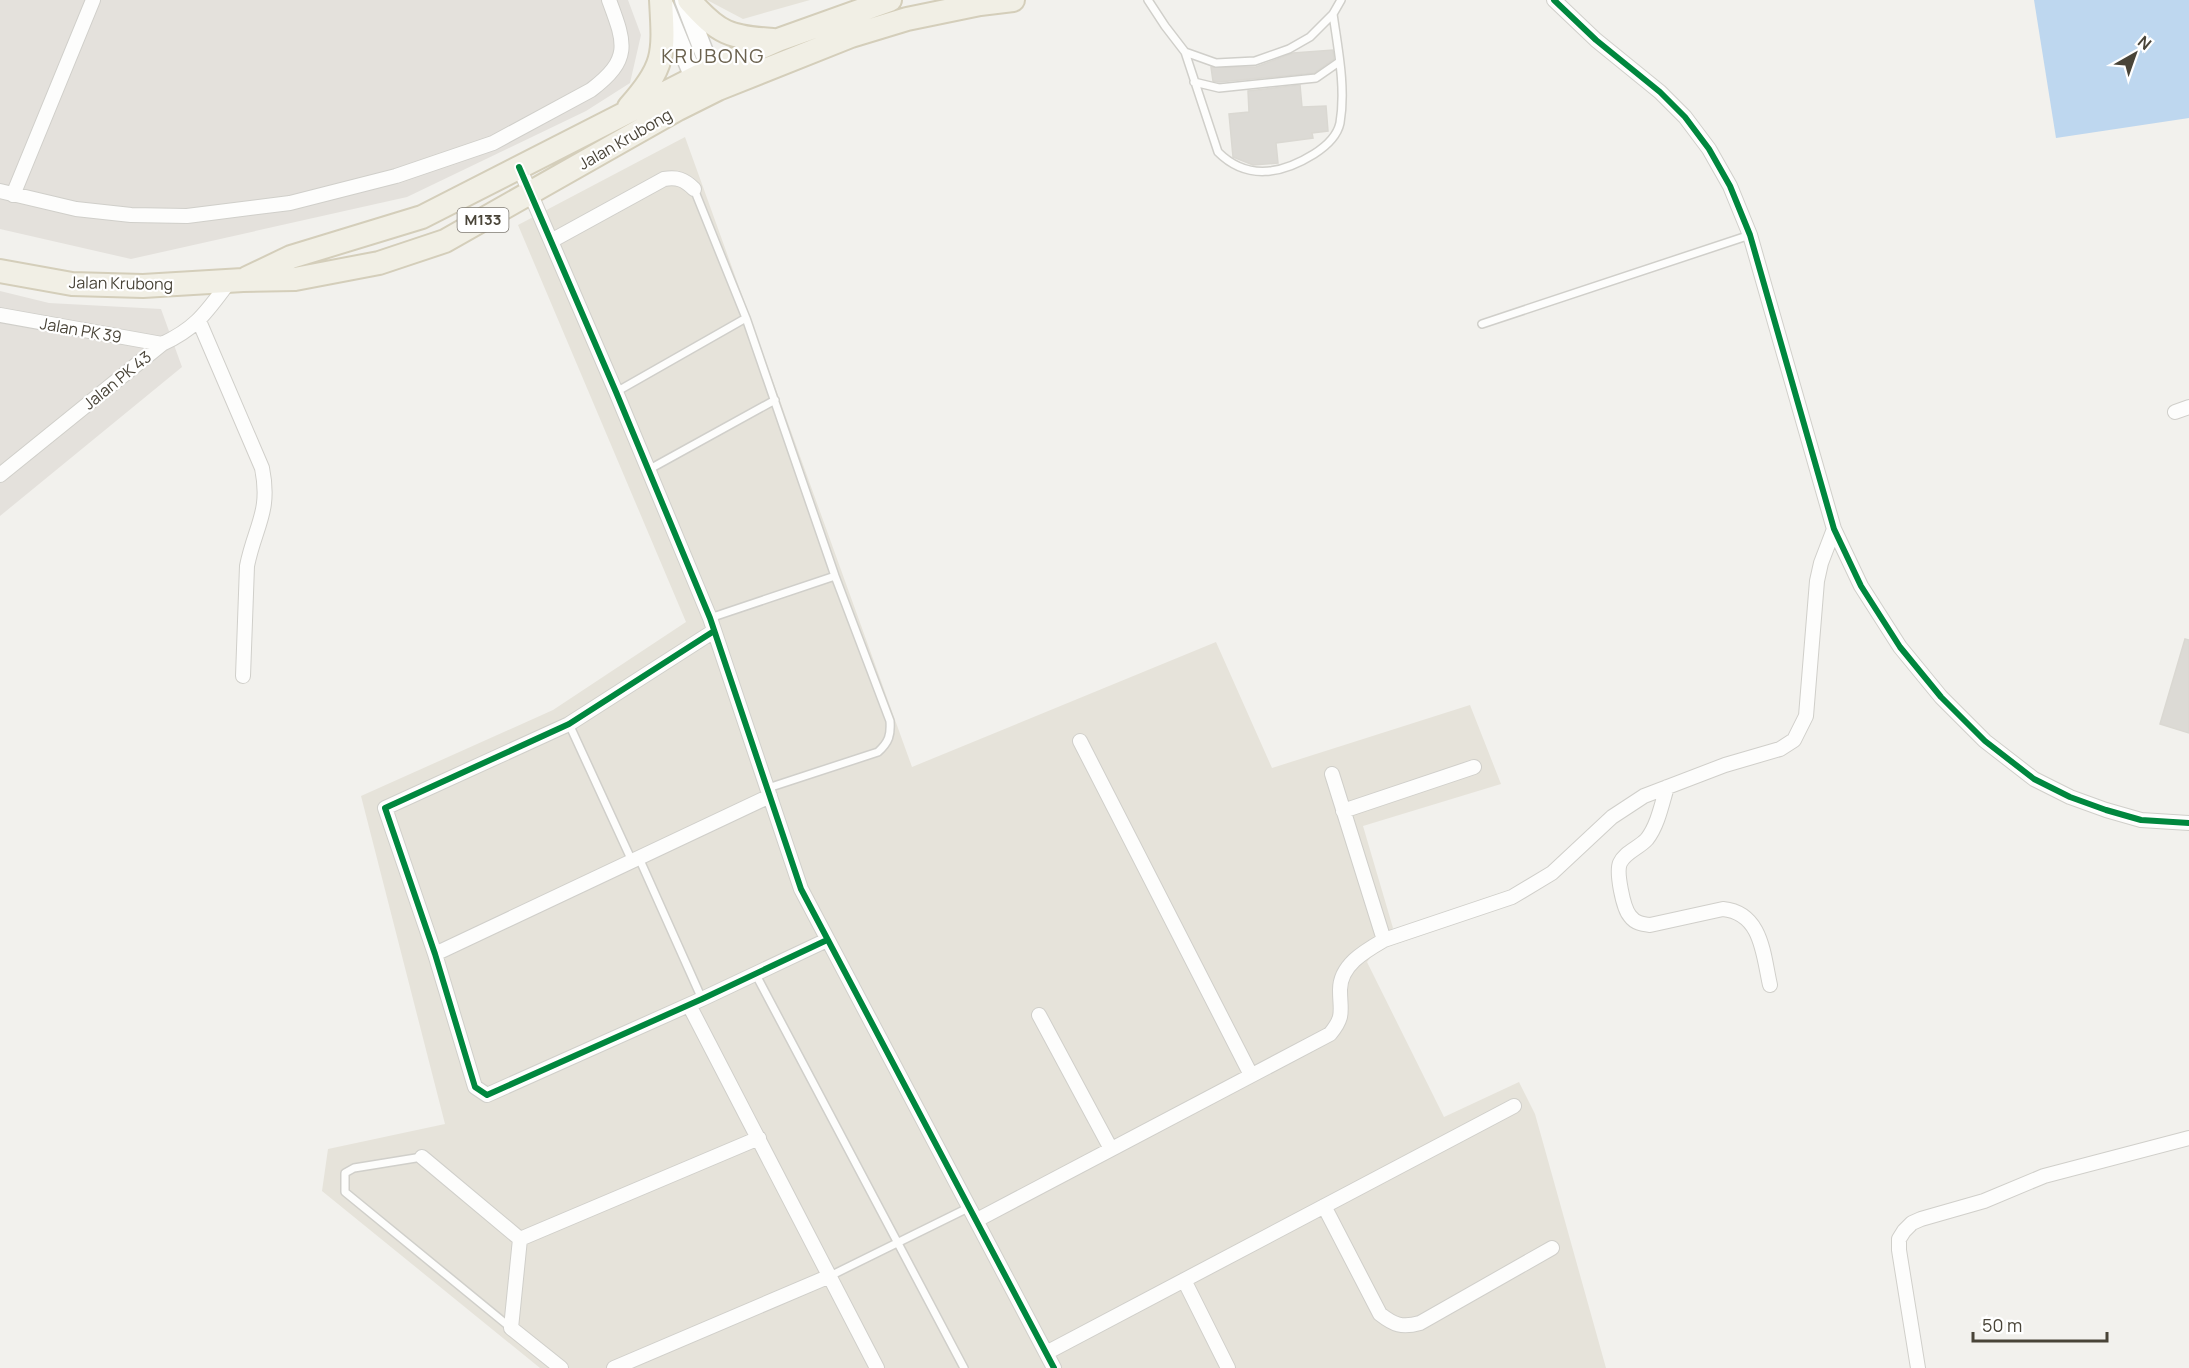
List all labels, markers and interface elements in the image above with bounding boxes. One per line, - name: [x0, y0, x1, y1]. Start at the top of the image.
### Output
- north arrow: [2105, 24, 2165, 84]
- text: N: [2133, 30, 2156, 55]
- district label: KRUBONG: [661, 42, 765, 69]
- street label: Jalan Krubong: [574, 103, 676, 175]
- road number: M133: [458, 208, 508, 232]
- street label: Jalan Krubong: [69, 271, 173, 295]
- street label: Jalan PK 39: [38, 312, 124, 348]
- street label: Jalan PK 43: [78, 346, 156, 414]
- scale bar: [1973, 1305, 2106, 1343]
- text: 50 m: [1982, 1313, 2022, 1337]

